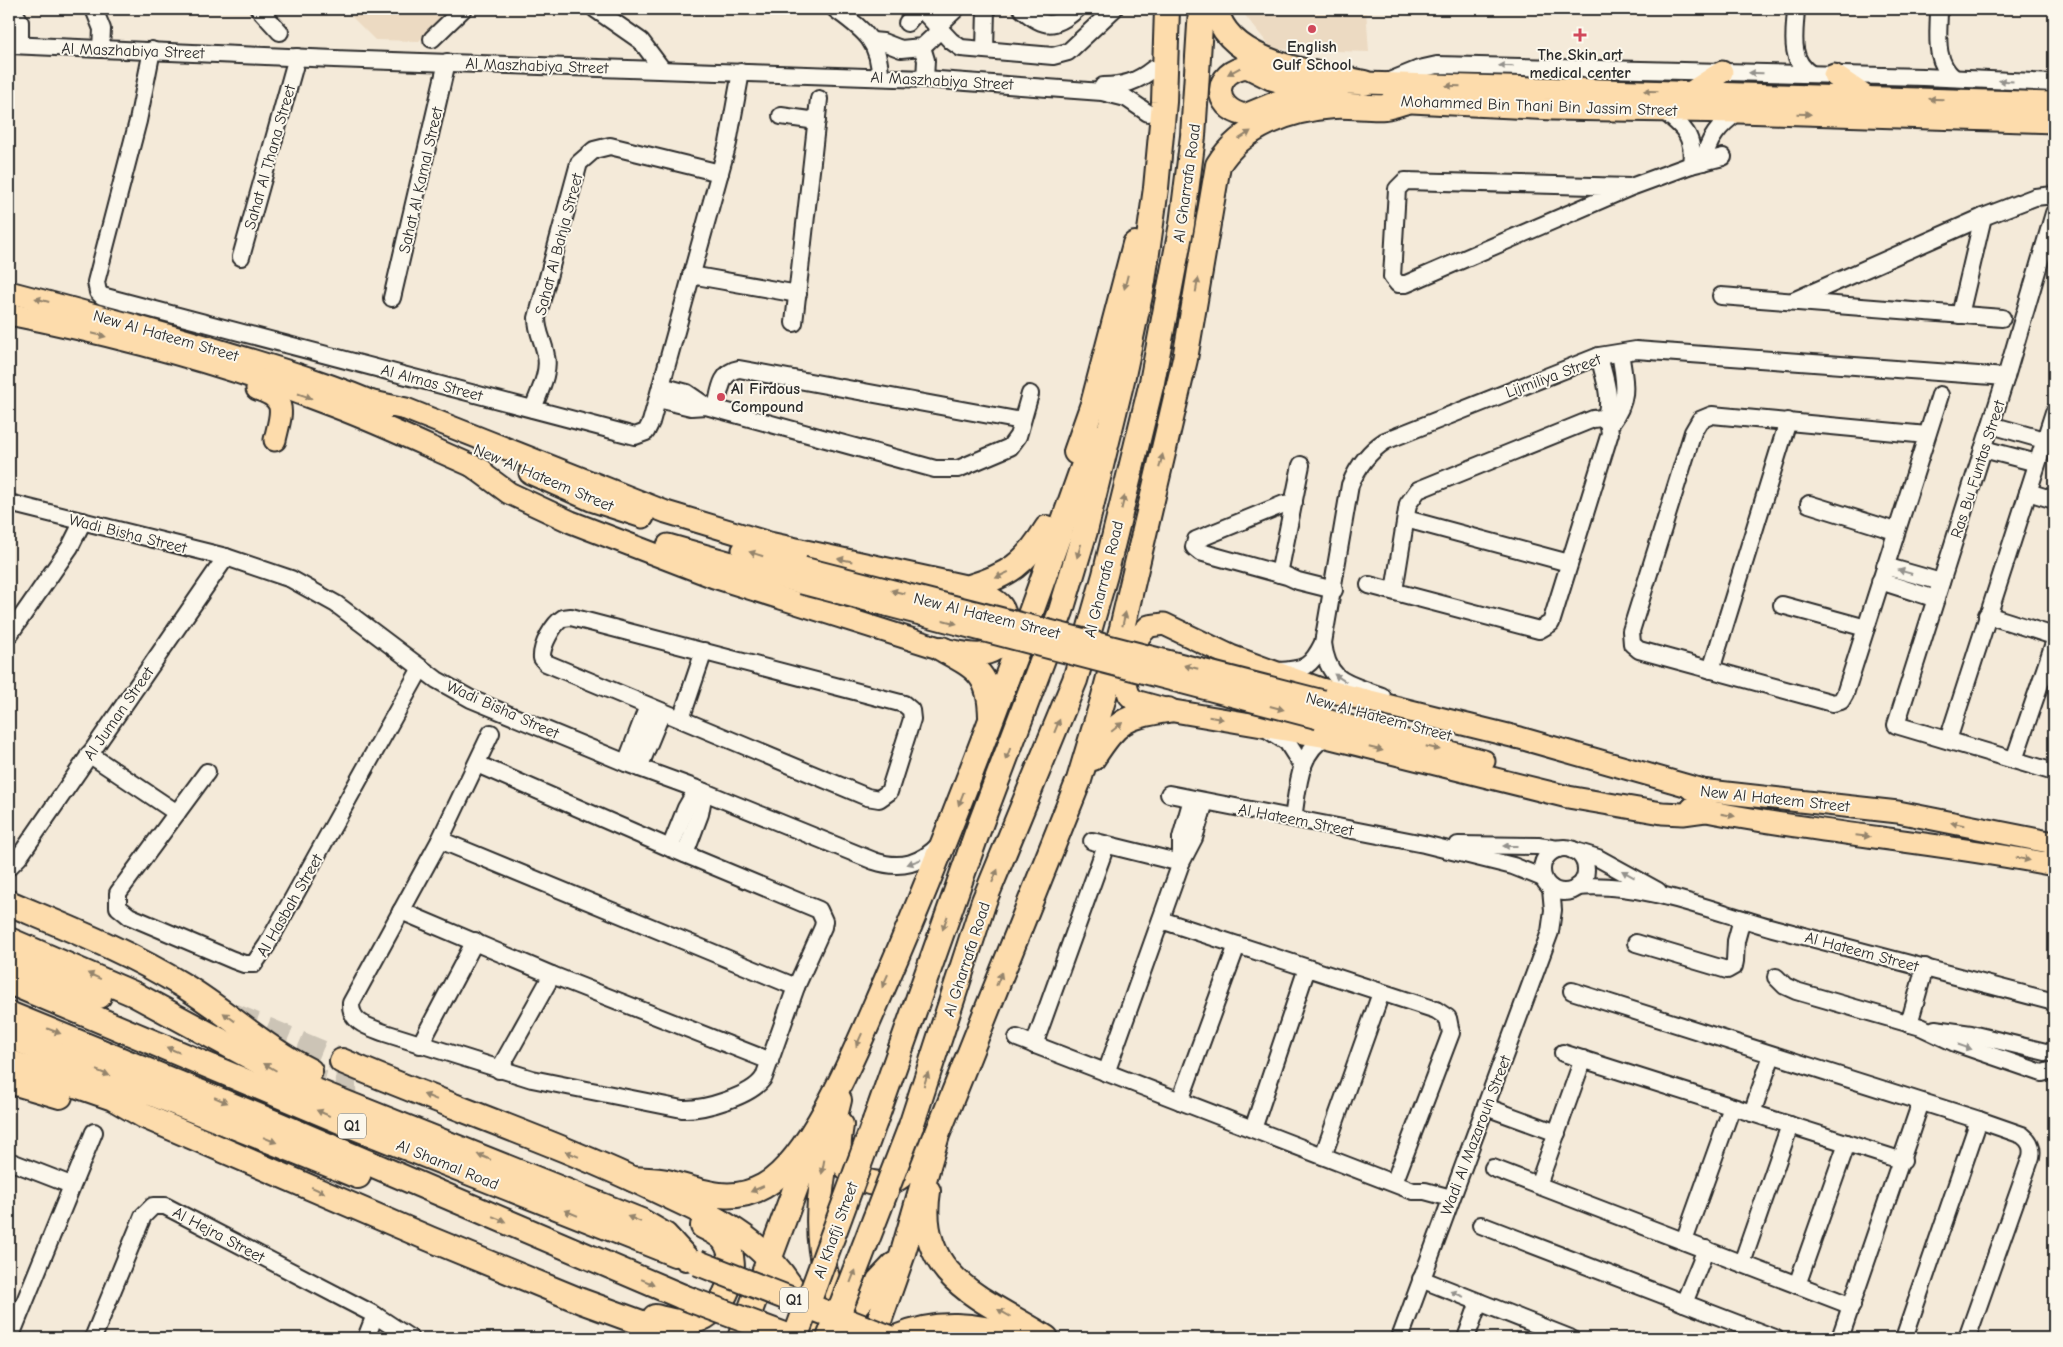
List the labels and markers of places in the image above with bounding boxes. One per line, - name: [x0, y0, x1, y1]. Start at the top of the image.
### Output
- marker: English Gulf School: [1306, 23, 1318, 35]
- marker: The Skin art medical center: [1573, 28, 1587, 42]
- place label: English Gulf School: [1272, 38, 1352, 74]
- place label: The Skin art medical center: [1529, 46, 1631, 82]
- place label: Al Firdous Compound: [731, 380, 804, 416]
- marker: Al Firdous Compound: [715, 391, 727, 403]

